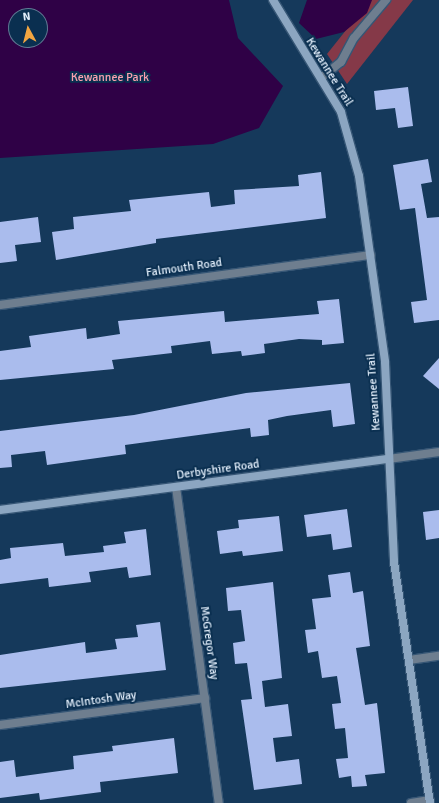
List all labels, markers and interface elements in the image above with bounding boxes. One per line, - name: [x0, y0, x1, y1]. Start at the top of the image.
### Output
- north arrow: [8, 8, 48, 48]
- text: N: [22, 10, 31, 24]
- street label: Kewannee Trail: [302, 35, 356, 109]
- park label: Kewannee Park: [71, 71, 149, 85]
- street label: Falmouth Road: [145, 256, 223, 280]
- street label: Kewannee Trail: [364, 353, 384, 431]
- street label: Derbyshire Road: [176, 457, 260, 483]
- street label: McGregor Way: [197, 605, 221, 681]
- street label: McIntosh Way: [65, 688, 137, 712]

